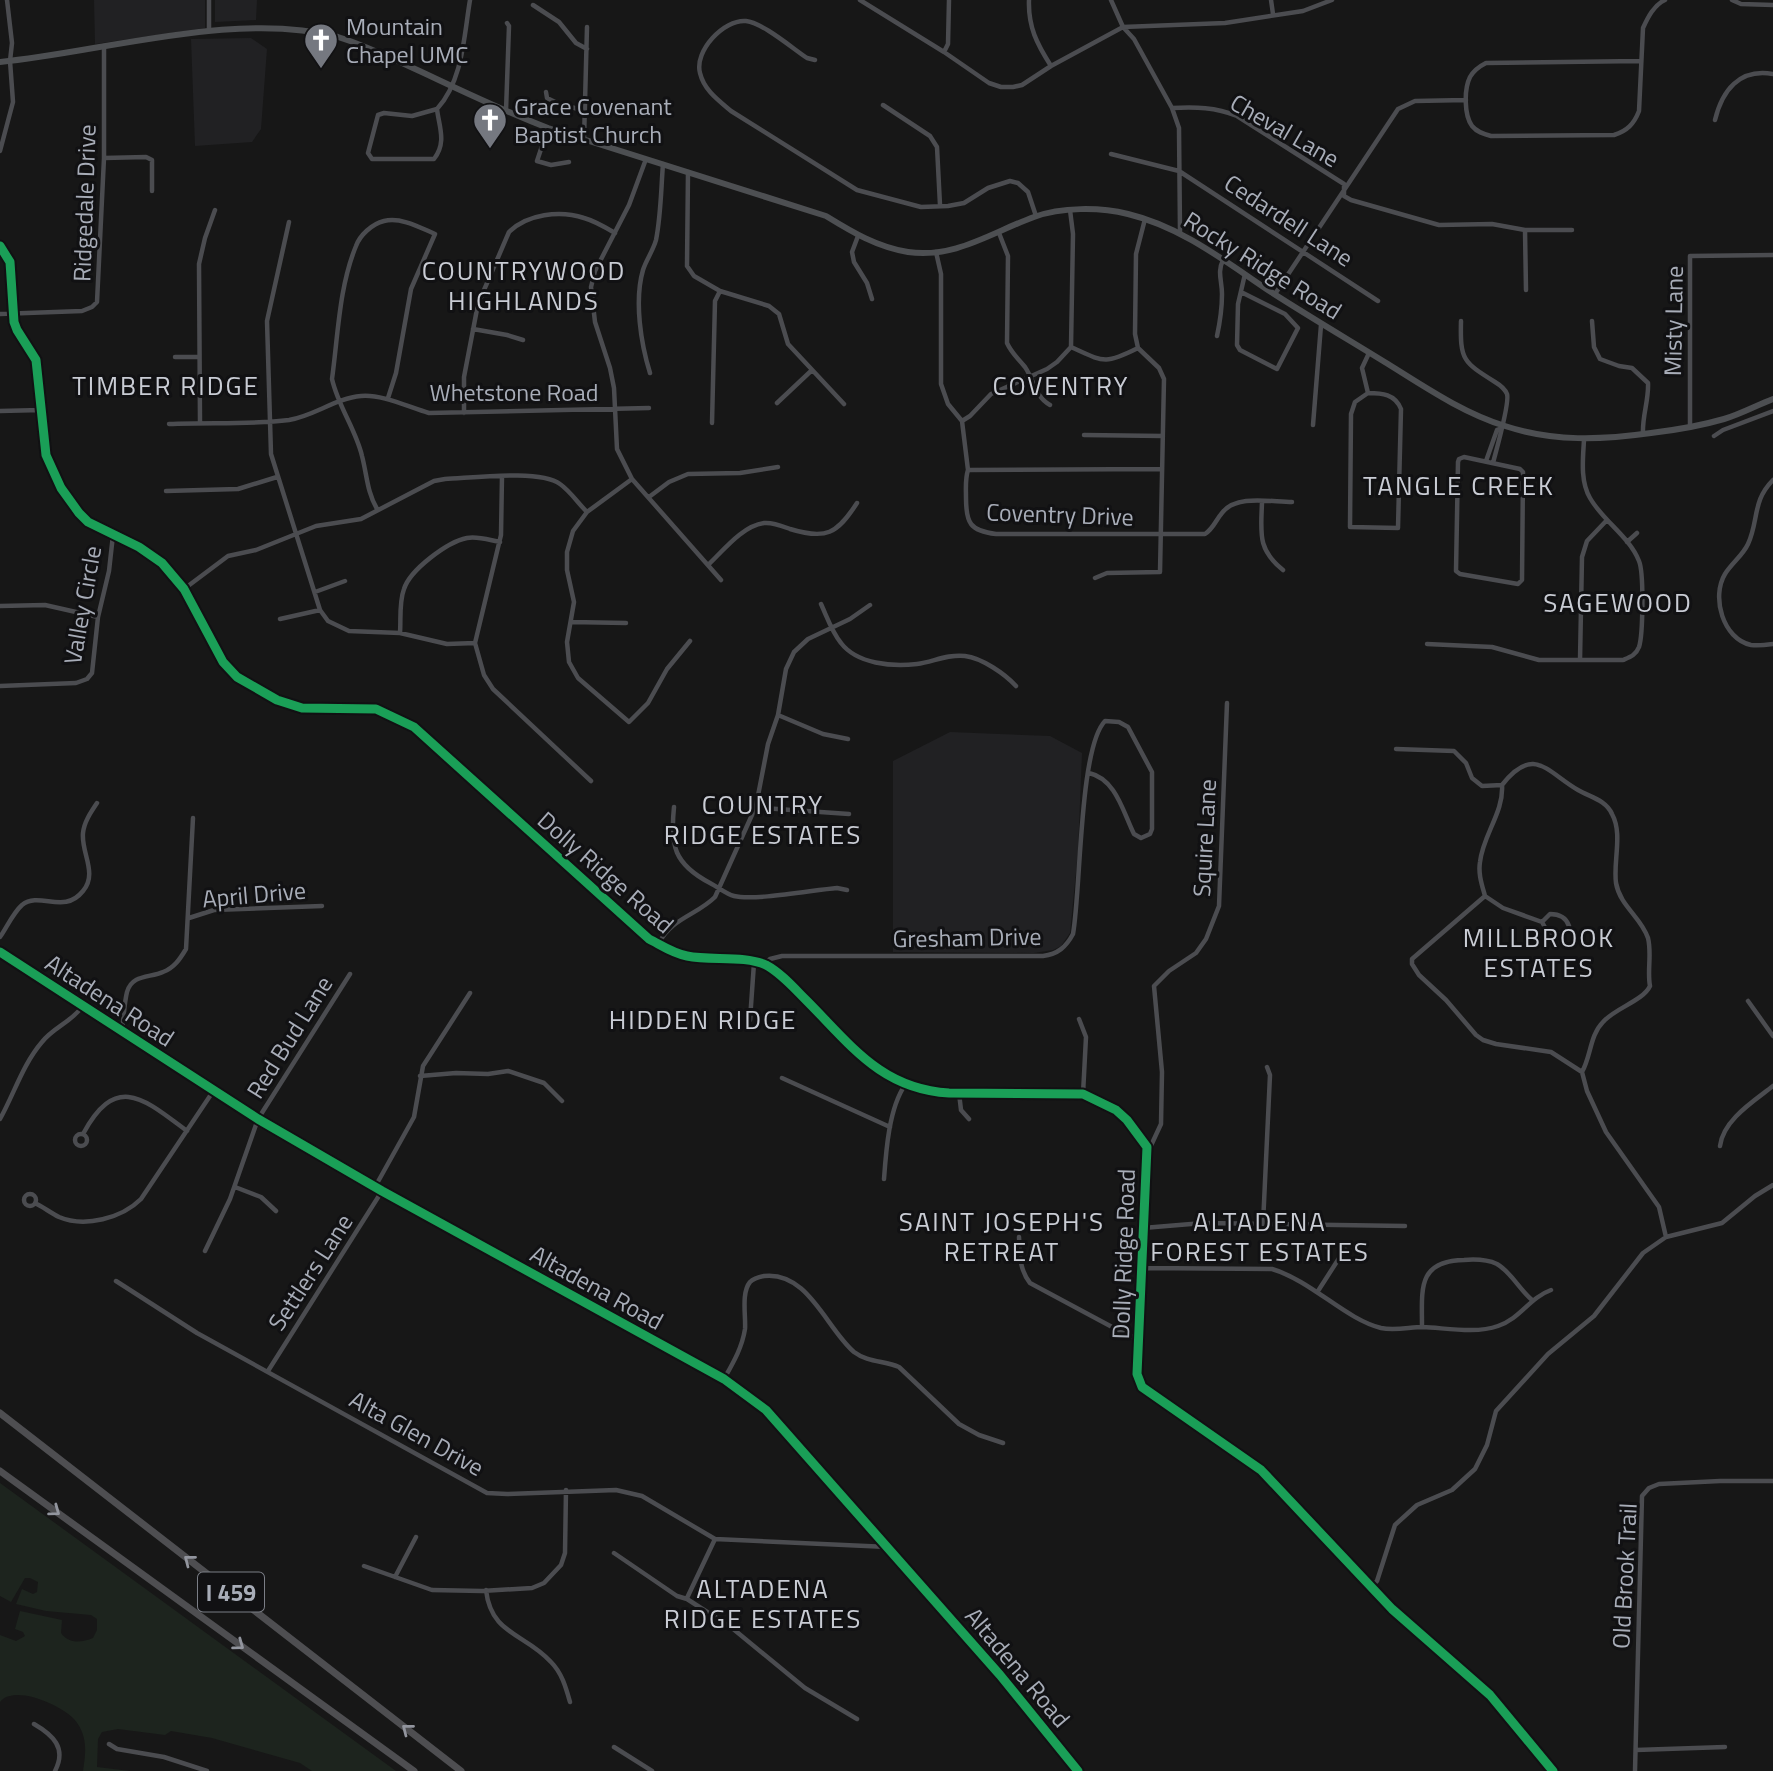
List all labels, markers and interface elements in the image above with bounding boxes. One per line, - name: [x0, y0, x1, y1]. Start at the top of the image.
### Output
- place label: Mountain Chapel UMC: [346, 8, 468, 72]
- church icon: Mountain Chapel UMC: [302, 21, 340, 70]
- street label: Cheval Lane: [1224, 84, 1346, 176]
- place label: Grace Covenant Baptist Church: [514, 88, 672, 152]
- church icon: Grace Covenant Baptist Church: [471, 101, 509, 150]
- street label: Ridgedale Drive: [63, 124, 105, 282]
- street label: Cedardell Lane: [1217, 165, 1361, 275]
- street label: Rocky Ridge Road: [1177, 202, 1349, 328]
- district label: COUNTRYWOOD HIGHLANDS: [422, 251, 626, 320]
- street label: Misty Lane: [1654, 265, 1692, 377]
- district label: TIMBER RIDGE: [72, 366, 260, 405]
- district label: COVENTRY: [993, 366, 1129, 405]
- street label: Whetstone Road: [429, 374, 599, 410]
- district label: TANGLE CREEK: [1363, 466, 1555, 505]
- street label: Coventry Drive: [986, 493, 1134, 535]
- street label: Valley Circle: [54, 543, 110, 667]
- district label: SAGEWOOD: [1543, 583, 1693, 622]
- street label: Squire Lane: [1183, 778, 1225, 898]
- district label: COUNTRY RIDGE ESTATES: [664, 785, 862, 854]
- street label: Dolly Ridge Road: [530, 802, 682, 942]
- street label: April Drive: [201, 872, 307, 916]
- street label: Gresham Drive: [892, 918, 1042, 956]
- district label: MILLBROOK ESTATES: [1463, 918, 1615, 987]
- street label: Altadena Road: [38, 945, 182, 1055]
- street label: Red Bud Lane: [237, 969, 341, 1105]
- district label: HIDDEN RIDGE: [609, 1000, 797, 1039]
- street label: Dolly Ridge Road: [1102, 1168, 1144, 1340]
- district label: SAINT JOSEPH'S RETREAT: [899, 1202, 1105, 1271]
- district label: ALTADENA FOREST ESTATES: [1150, 1202, 1370, 1271]
- street label: Settlers Lane: [259, 1206, 361, 1338]
- street label: Altadena Road: [524, 1236, 670, 1338]
- street label: Alta Glen Drive: [343, 1381, 491, 1485]
- street label: Old Brook Trail: [1602, 1502, 1646, 1650]
- one-way arrow: [47, 1503, 60, 1515]
- one-way arrow: [184, 1555, 196, 1568]
- district label: ALTADENA RIDGE ESTATES: [664, 1569, 862, 1638]
- road number: I 459: [198, 1572, 264, 1611]
- street label: Altadena Road: [957, 1599, 1079, 1735]
- one-way arrow: [231, 1636, 244, 1649]
- one-way arrow: [402, 1725, 415, 1738]

